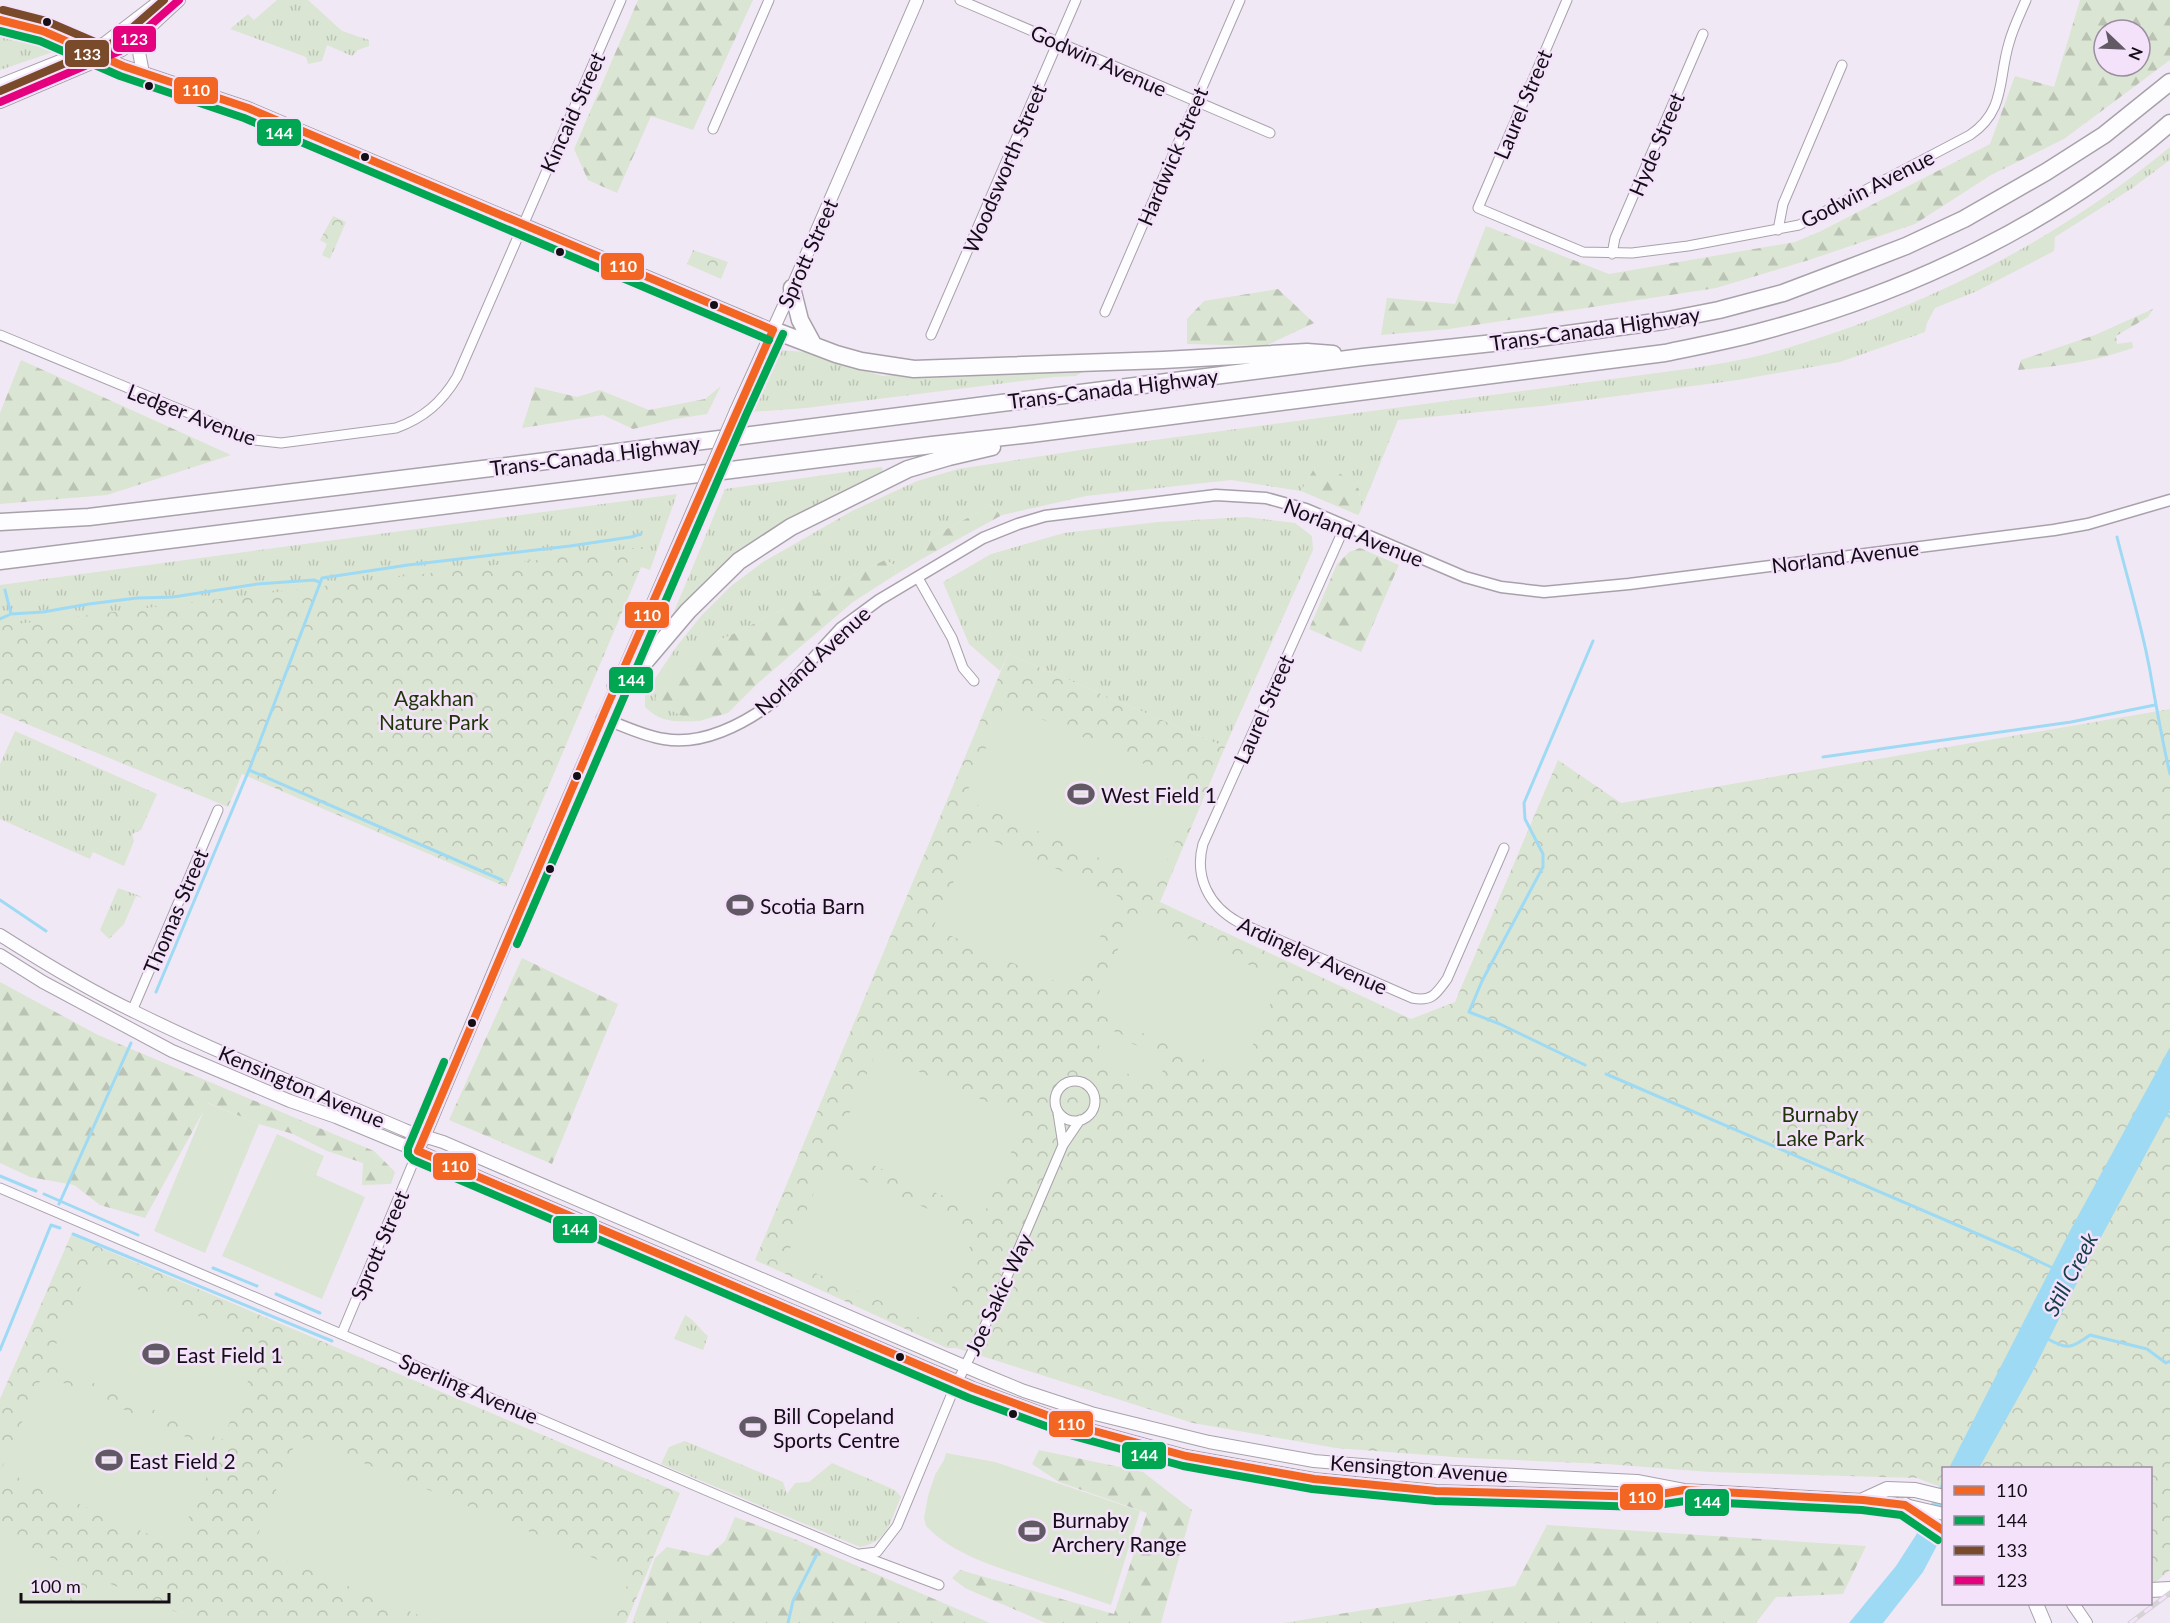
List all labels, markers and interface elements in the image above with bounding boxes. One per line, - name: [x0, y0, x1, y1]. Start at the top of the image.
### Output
- unlabelled marker: [41, 16, 53, 28]
- north arrow: [2092, 18, 2152, 78]
- street label: Godwin Avenue: [1027, 19, 1171, 101]
- line badge: 123: [112, 25, 157, 53]
- text: 123: [120, 29, 148, 48]
- line badge: 133: [64, 39, 110, 68]
- text: 133: [73, 44, 101, 63]
- street label: Laurel Street: [1488, 45, 1557, 163]
- text: N: [2125, 45, 2147, 63]
- street label: Kincaid Street: [534, 48, 610, 176]
- line badge: 110: [173, 76, 219, 105]
- street label: Woodsworth Street: [957, 79, 1051, 256]
- unlabelled marker: [143, 80, 155, 92]
- text: 110: [182, 80, 210, 99]
- street label: Hardwick Street: [1132, 83, 1213, 229]
- street label: Hyde Street: [1623, 88, 1689, 199]
- line badge: 144: [256, 118, 302, 147]
- text: 144: [265, 123, 293, 142]
- street label: Godwin Avenue: [1796, 144, 1938, 232]
- unlabelled marker: [359, 151, 371, 163]
- street label: Sprott Street: [772, 194, 842, 311]
- unlabelled marker: [554, 246, 566, 258]
- line badge: 110: [600, 252, 645, 281]
- text: 110: [609, 256, 637, 275]
- unlabelled marker: [708, 299, 720, 311]
- street label: Trans-Canada Highway: [1488, 301, 1702, 355]
- street label: Trans-Canada Highway: [1006, 363, 1220, 413]
- street label: Ledger Avenue: [124, 378, 260, 450]
- street label: Trans-Canada Highway: [488, 430, 702, 480]
- street label: Norland Avenue: [1281, 493, 1427, 571]
- street label: Norland Avenue: [1770, 535, 1920, 577]
- street label: Norland Avenue: [749, 600, 875, 720]
- line badge: 110: [624, 601, 670, 629]
- text: 110: [633, 605, 661, 624]
- street label: Laurel Street: [1228, 650, 1298, 767]
- line badge: 144: [608, 666, 654, 694]
- text: 144: [617, 670, 645, 689]
- park label: Agakhan Nature Park: [379, 685, 489, 734]
- unlabelled marker: [571, 770, 583, 782]
- sports icon: West Field 1: [1066, 779, 1096, 809]
- place label: West Field 1: [1101, 782, 1217, 807]
- street label: Thomas Street: [137, 844, 213, 977]
- unlabelled marker: [544, 863, 556, 875]
- sports icon: Scotia Barn: [725, 890, 755, 920]
- place label: Scotia Barn: [760, 893, 865, 918]
- street label: Ardingley Avenue: [1234, 911, 1392, 999]
- unlabelled marker: [466, 1017, 478, 1029]
- street label: Kensington Avenue: [215, 1040, 389, 1132]
- park label: Burnaby Lake Park: [1776, 1101, 1865, 1150]
- line badge: 110: [432, 1152, 477, 1181]
- text: 110: [441, 1156, 469, 1175]
- street label: Sprott Street: [345, 1186, 414, 1304]
- line badge: 144: [552, 1215, 598, 1244]
- text: 144: [561, 1219, 589, 1238]
- water label: Still Creek: [2037, 1227, 2103, 1320]
- street label: Joe Sakic Way: [959, 1229, 1037, 1359]
- sports icon: East Field 1: [141, 1339, 171, 1369]
- place label: East Field 1: [176, 1342, 283, 1367]
- street label: Sperling Avenue: [396, 1347, 542, 1429]
- unlabelled marker: [894, 1351, 906, 1363]
- place label: Bill Copeland Sports Centre: [773, 1403, 900, 1452]
- unlabelled marker: [1007, 1408, 1019, 1420]
- line badge: 110: [1048, 1410, 1094, 1438]
- sports icon: Bill Copeland Sports Centre: [738, 1412, 768, 1442]
- text: 110: [1057, 1414, 1085, 1433]
- line badge: 144: [1121, 1441, 1167, 1470]
- sports icon: East Field 2: [94, 1445, 124, 1475]
- text: 144: [1130, 1445, 1158, 1464]
- place label: East Field 2: [129, 1448, 236, 1473]
- street label: Kensington Avenue: [1329, 1449, 1509, 1487]
- legend: [1942, 1467, 2152, 1605]
- text: 110: [1996, 1479, 2027, 1501]
- line badge: 110: [1619, 1483, 1664, 1511]
- text: 110: [1628, 1487, 1656, 1506]
- line badge: 144: [1684, 1488, 1730, 1517]
- text: 144: [1693, 1492, 1721, 1511]
- place label: Burnaby Archery Range: [1052, 1507, 1187, 1556]
- text: 144: [1996, 1509, 2027, 1531]
- sports icon: Burnaby Archery Range: [1017, 1516, 1047, 1546]
- text: 133: [1996, 1539, 2027, 1561]
- scale bar: [21, 1566, 170, 1604]
- text: 123: [1996, 1569, 2027, 1591]
- text: 100 m: [30, 1575, 81, 1597]

